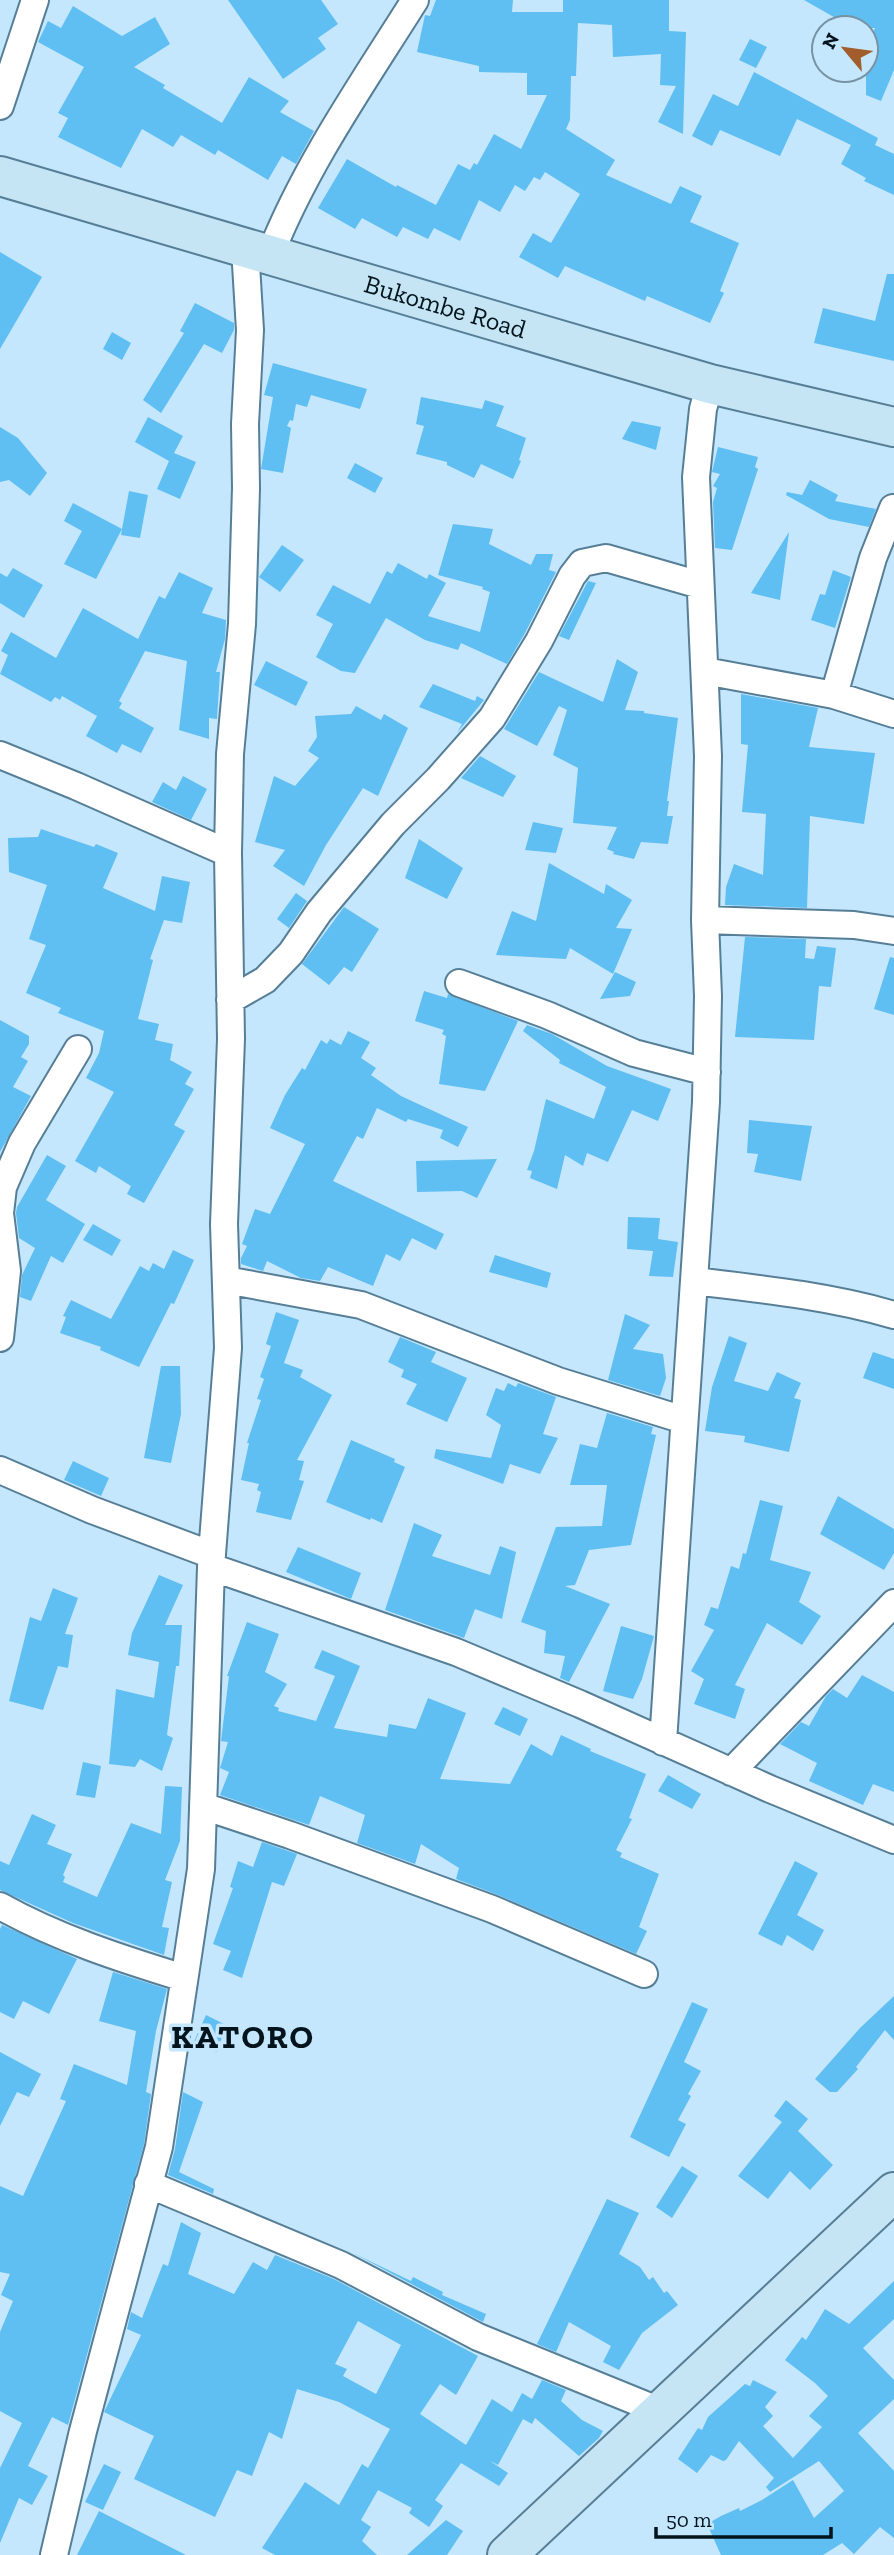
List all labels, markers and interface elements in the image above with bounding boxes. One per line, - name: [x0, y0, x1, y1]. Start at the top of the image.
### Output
- north arrow: [810, 14, 880, 84]
- text: N: [817, 29, 844, 53]
- street label: Bukombe Road: [361, 268, 530, 345]
- district label: KATORO: [171, 2017, 315, 2056]
- scale bar: [656, 2496, 831, 2540]
- text: 50 m: [666, 2507, 712, 2532]

